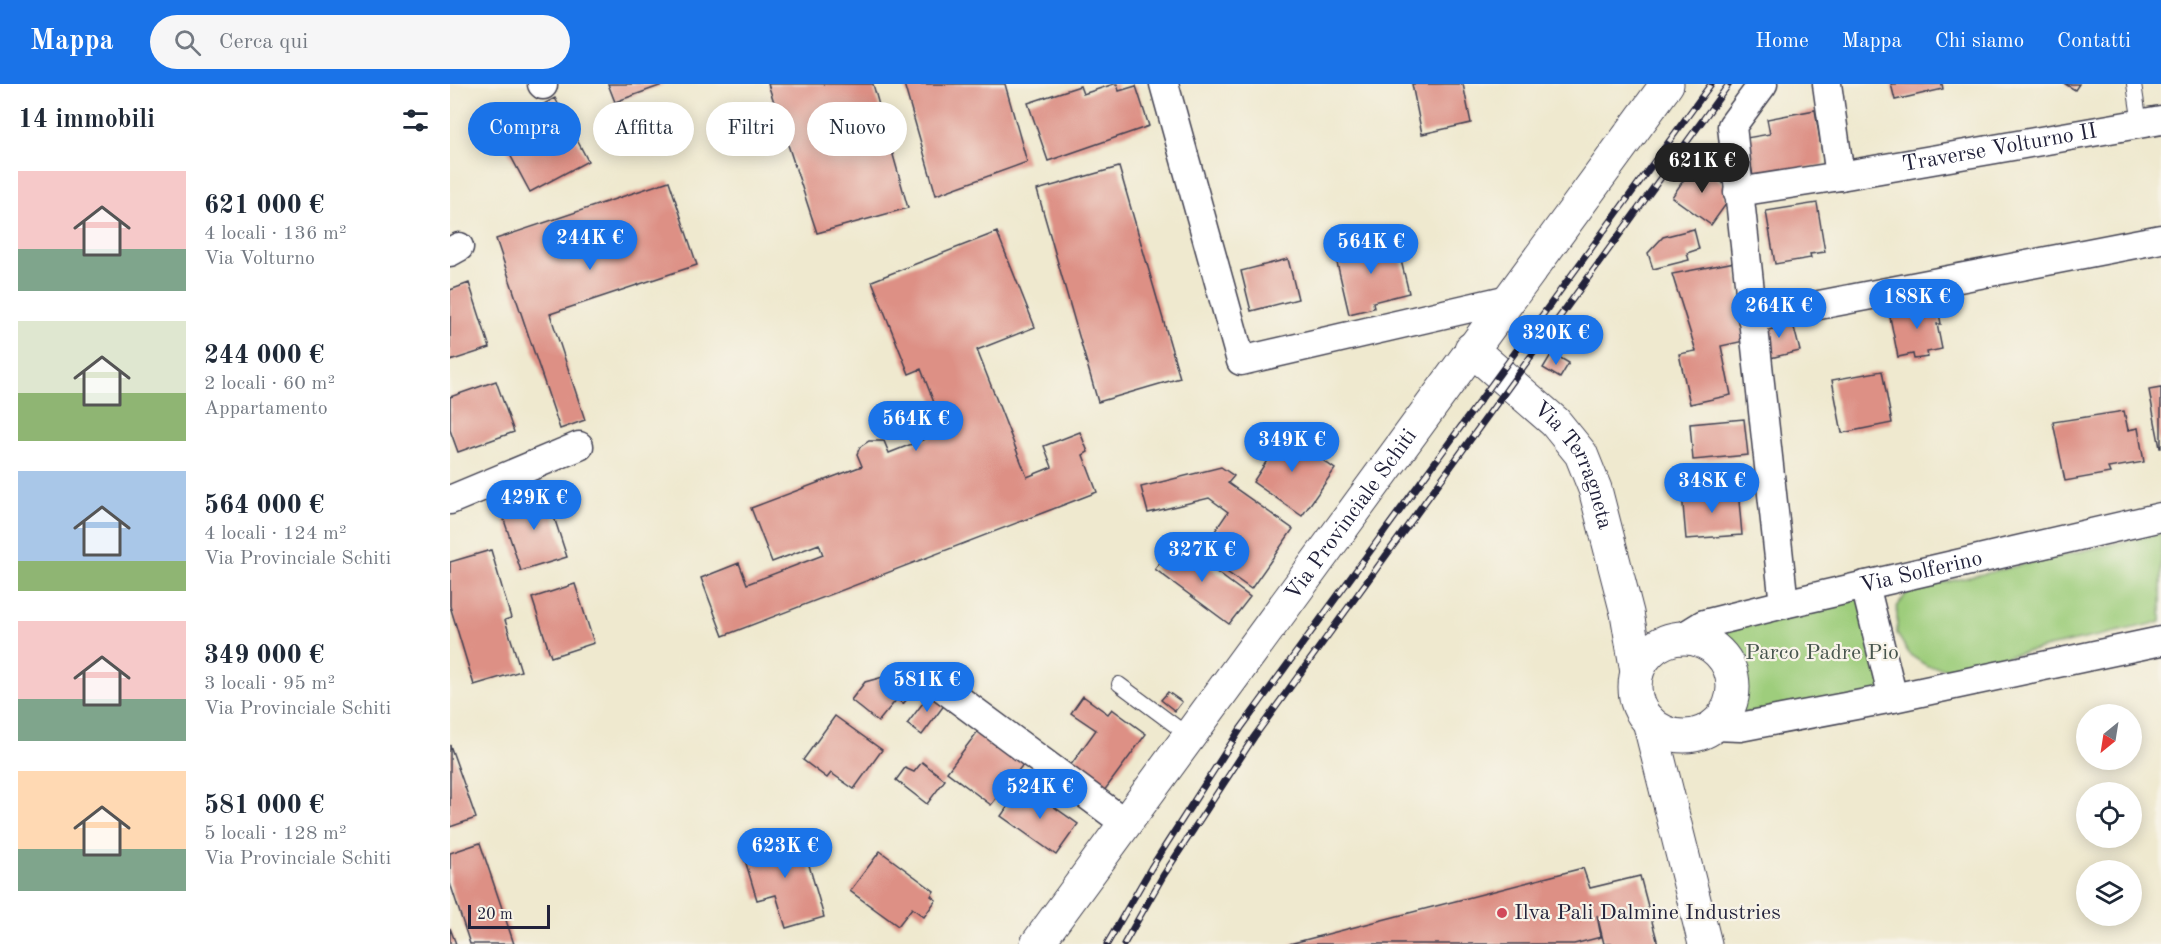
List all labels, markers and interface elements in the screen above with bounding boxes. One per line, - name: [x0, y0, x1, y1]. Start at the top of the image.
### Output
- search box: [150, 15, 570, 69]
- icon: search: [171, 26, 204, 59]
- text: Mappa: [30, 28, 114, 56]
- text: Cerca qui: [219, 31, 308, 53]
- text: Home: [1755, 31, 1809, 52]
- text: Mappa: [1842, 31, 1902, 52]
- text: Chi siamo: [1935, 31, 2024, 52]
- text: Contatti: [2057, 31, 2131, 52]
- chip: Compra: [468, 102, 581, 156]
- chip: Affitta: [593, 102, 694, 156]
- chip: Filtri: [706, 102, 795, 156]
- chip: Nuovo: [807, 102, 907, 156]
- icon: filters: [399, 104, 432, 137]
- text: 14 immobili: [18, 107, 155, 133]
- street label: Traverse Volturno II: [1901, 120, 2099, 176]
- pin: 621K €: [1653, 143, 1751, 194]
- text: 621K €: [1668, 152, 1736, 172]
- text: 621 000 €: [204, 193, 324, 219]
- icon: home: [66, 195, 138, 267]
- pin: 244K €: [541, 220, 639, 271]
- text: 4 locali · 136 m²: [204, 224, 347, 244]
- pin: 564K €: [1322, 224, 1420, 275]
- text: 244K €: [556, 229, 624, 249]
- text: 564K €: [1337, 233, 1405, 253]
- text: Via Volturno: [204, 249, 315, 269]
- pin: 188K €: [1868, 279, 1966, 330]
- pin: 264K €: [1730, 288, 1828, 339]
- text: 188K €: [1883, 288, 1951, 308]
- text: 264K €: [1745, 297, 1813, 317]
- pin: 320K €: [1507, 315, 1605, 366]
- text: 320K €: [1522, 324, 1590, 344]
- text: 244 000 €: [204, 343, 324, 369]
- icon: home: [66, 345, 138, 417]
- text: 2 locali · 60 m²: [204, 374, 335, 394]
- street label: Via Terragneta: [1529, 398, 1616, 532]
- text: Appartamento: [204, 399, 328, 419]
- pin: 564K €: [867, 401, 965, 452]
- text: 564K €: [882, 410, 950, 430]
- pin: 349K €: [1243, 422, 1341, 473]
- street label: Via Provinciale Schiti: [1282, 425, 1421, 604]
- text: 349K €: [1258, 431, 1326, 451]
- pin: 348K €: [1663, 463, 1761, 514]
- text: 348K €: [1678, 472, 1746, 492]
- pin: 429K €: [485, 480, 583, 531]
- text: 429K €: [500, 489, 568, 509]
- text: 564 000 €: [204, 493, 324, 519]
- icon: home: [66, 495, 138, 567]
- text: 4 locali · 124 m²: [204, 524, 347, 544]
- pin: 327K €: [1153, 532, 1251, 583]
- text: 327K €: [1168, 541, 1236, 561]
- street label: Via Solferino: [1858, 548, 1984, 597]
- text: Via Provinciale Schiti: [204, 549, 391, 569]
- park label: Parco Padre Pio: [1745, 642, 1899, 664]
- text: 349 000 €: [204, 643, 324, 669]
- icon: home: [66, 645, 138, 717]
- pin: 581K €: [878, 662, 976, 713]
- text: 581K €: [893, 671, 961, 691]
- text: 3 locali · 95 m²: [204, 674, 335, 694]
- text: Via Provinciale Schiti: [204, 699, 391, 719]
- north arrow: [2076, 704, 2142, 770]
- map controls: [2076, 704, 2142, 926]
- pin: 524K €: [991, 769, 1089, 820]
- text: 524K €: [1006, 778, 1074, 798]
- button: locate: [2076, 782, 2142, 848]
- text: 581 000 €: [204, 793, 324, 819]
- icon: home: [66, 795, 138, 867]
- text: 5 locali · 128 m²: [204, 824, 347, 844]
- pin: 623K €: [736, 828, 834, 879]
- text: 623K €: [751, 837, 819, 857]
- text: Via Provinciale Schiti: [204, 849, 391, 869]
- button: layers: [2076, 860, 2142, 926]
- scale bar: [468, 902, 550, 930]
- place label: Ilva Pali Dalmine Industries: [1514, 902, 1781, 924]
- marker: Ilva Pali Dalmine Industries: [1495, 906, 1509, 920]
- text: 20 m: [477, 907, 513, 923]

